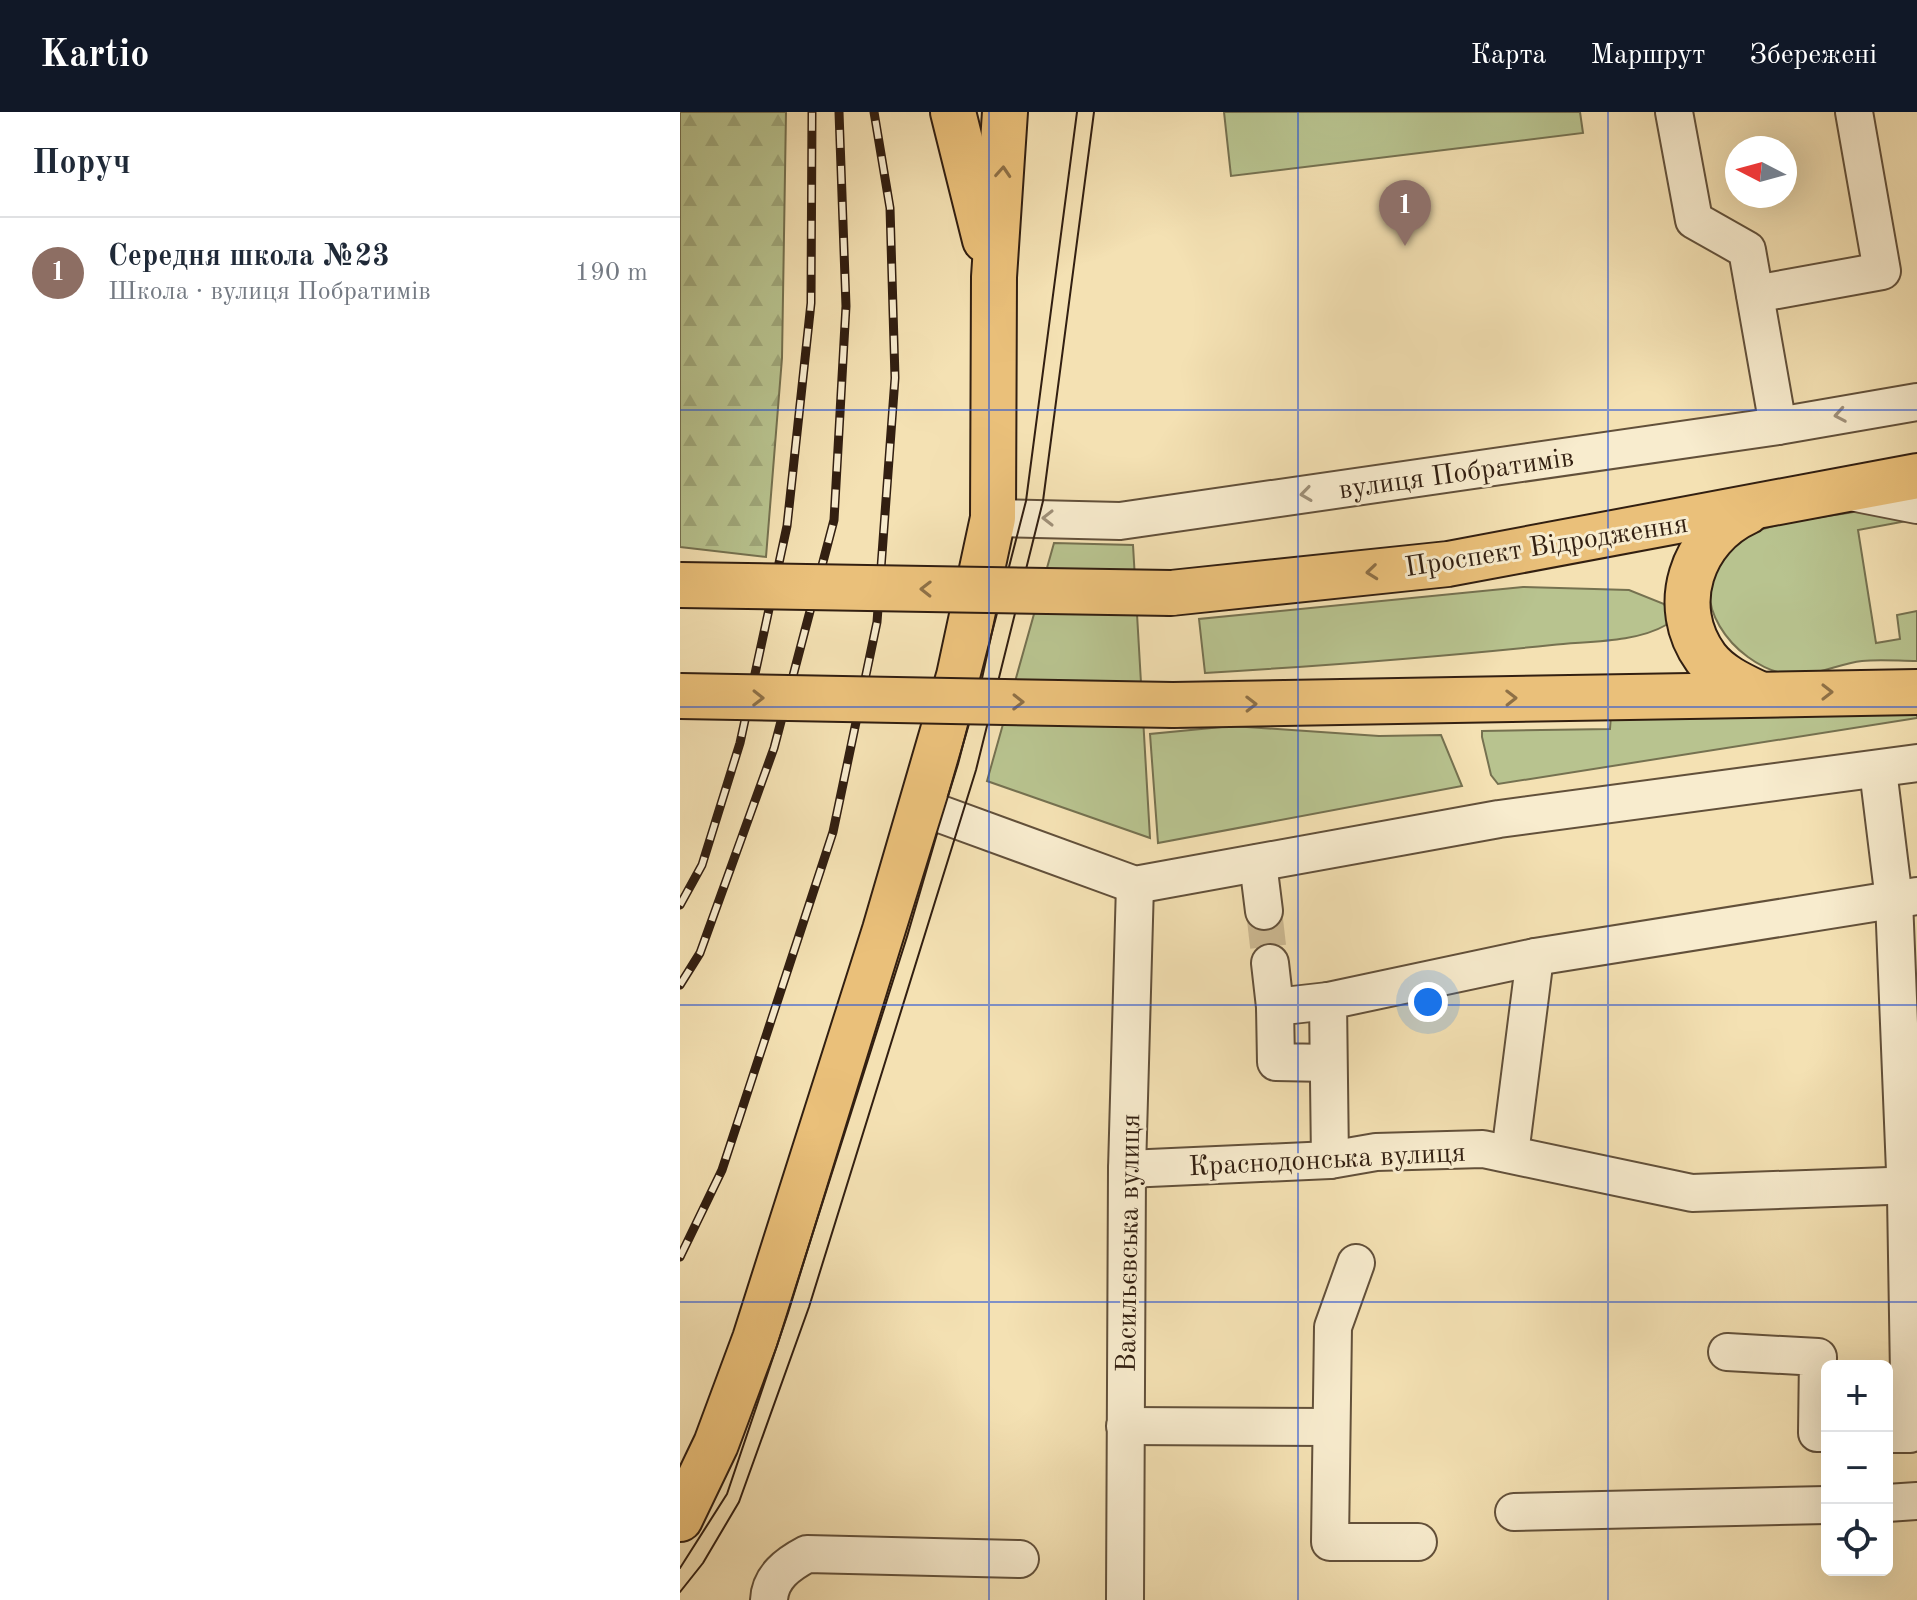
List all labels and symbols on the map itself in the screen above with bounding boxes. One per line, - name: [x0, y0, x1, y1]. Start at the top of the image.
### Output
- north arrow: [1725, 136, 1797, 208]
- one-way arrow: [994, 165, 1011, 178]
- pin: 1: [1379, 180, 1431, 246]
- one-way arrow: [1833, 406, 1847, 423]
- street label: вулиця Побратимів: [1337, 445, 1576, 505]
- one-way arrow: [1299, 485, 1313, 502]
- one-way arrow: [1041, 509, 1054, 527]
- street label: Проспект Відродження: [1403, 511, 1690, 583]
- one-way arrow: [1365, 563, 1378, 580]
- one-way arrow: [919, 580, 932, 598]
- one-way arrow: [1821, 684, 1834, 701]
- one-way arrow: [752, 689, 765, 706]
- one-way arrow: [1505, 689, 1518, 707]
- one-way arrow: [1012, 694, 1025, 711]
- one-way arrow: [1245, 695, 1258, 712]
- your location: [1408, 982, 1448, 1022]
- street label: Васильєвська вулиця: [1114, 1113, 1146, 1373]
- street label: Краснодонська вулиця: [1188, 1140, 1467, 1182]

